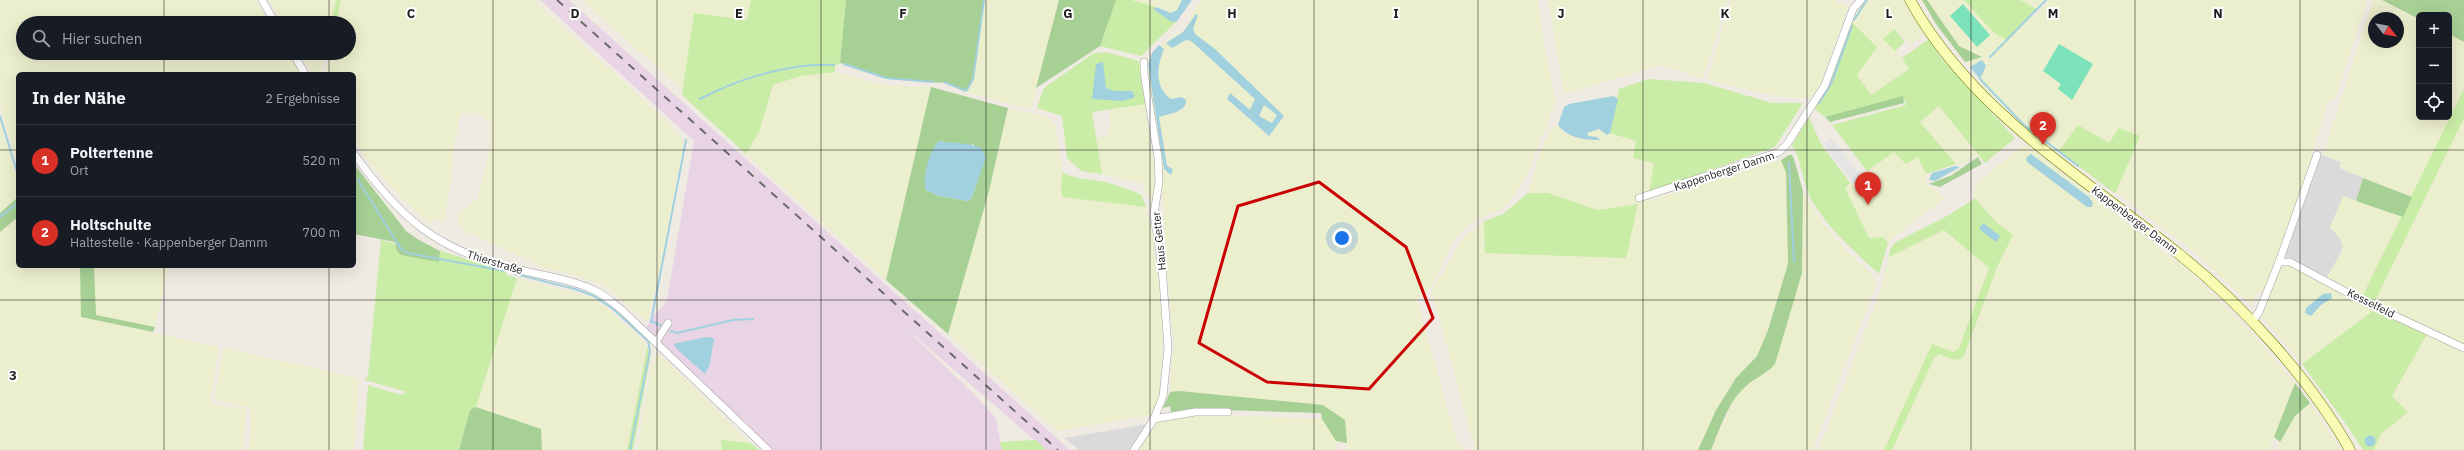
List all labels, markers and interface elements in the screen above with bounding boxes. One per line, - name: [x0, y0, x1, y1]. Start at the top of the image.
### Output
- text: C: [407, 5, 416, 22]
- text: D: [570, 5, 580, 22]
- text: E: [735, 5, 743, 22]
- text: F: [899, 5, 907, 22]
- text: G: [1063, 5, 1073, 22]
- text: H: [1227, 5, 1237, 22]
- text: I: [1393, 5, 1399, 22]
- text: J: [1557, 5, 1565, 22]
- text: K: [1720, 5, 1730, 22]
- text: L: [1886, 5, 1893, 22]
- text: M: [2048, 5, 2058, 22]
- text: N: [2213, 5, 2223, 22]
- north arrow: [2368, 12, 2404, 48]
- map controls: [2416, 12, 2452, 120]
- button: +: [2416, 12, 2452, 48]
- search box: [16, 16, 356, 60]
- icon: search: [30, 27, 52, 49]
- text: Hier suchen: [62, 29, 142, 48]
- button: −: [2416, 48, 2452, 84]
- button: locate: [2416, 84, 2452, 120]
- text: In der Nähe: [32, 87, 126, 109]
- text: 2 Ergebnisse: [265, 90, 340, 107]
- pin: 2: [2030, 112, 2056, 145]
- text: Poltertenne: [70, 143, 153, 162]
- street label: Kappenberger Damm: [1672, 148, 1776, 194]
- text: 1: [41, 152, 49, 169]
- text: 520 m: [302, 152, 340, 169]
- text: Ort: [70, 162, 89, 179]
- pin: 1: [1855, 172, 1881, 205]
- street label: Kappenberger Damm: [2089, 183, 2181, 257]
- street label: Haus Getter: [1149, 211, 1169, 271]
- text: Holtschulte: [70, 215, 151, 234]
- text: 2: [41, 224, 49, 241]
- text: 700 m: [302, 224, 340, 241]
- your location: [1332, 228, 1352, 248]
- text: Haltestelle · Kappenberger Damm: [70, 234, 268, 251]
- street label: Thierstraße: [465, 247, 525, 277]
- street label: Kesselfeld: [2345, 285, 2397, 321]
- text: 3: [9, 367, 17, 384]

